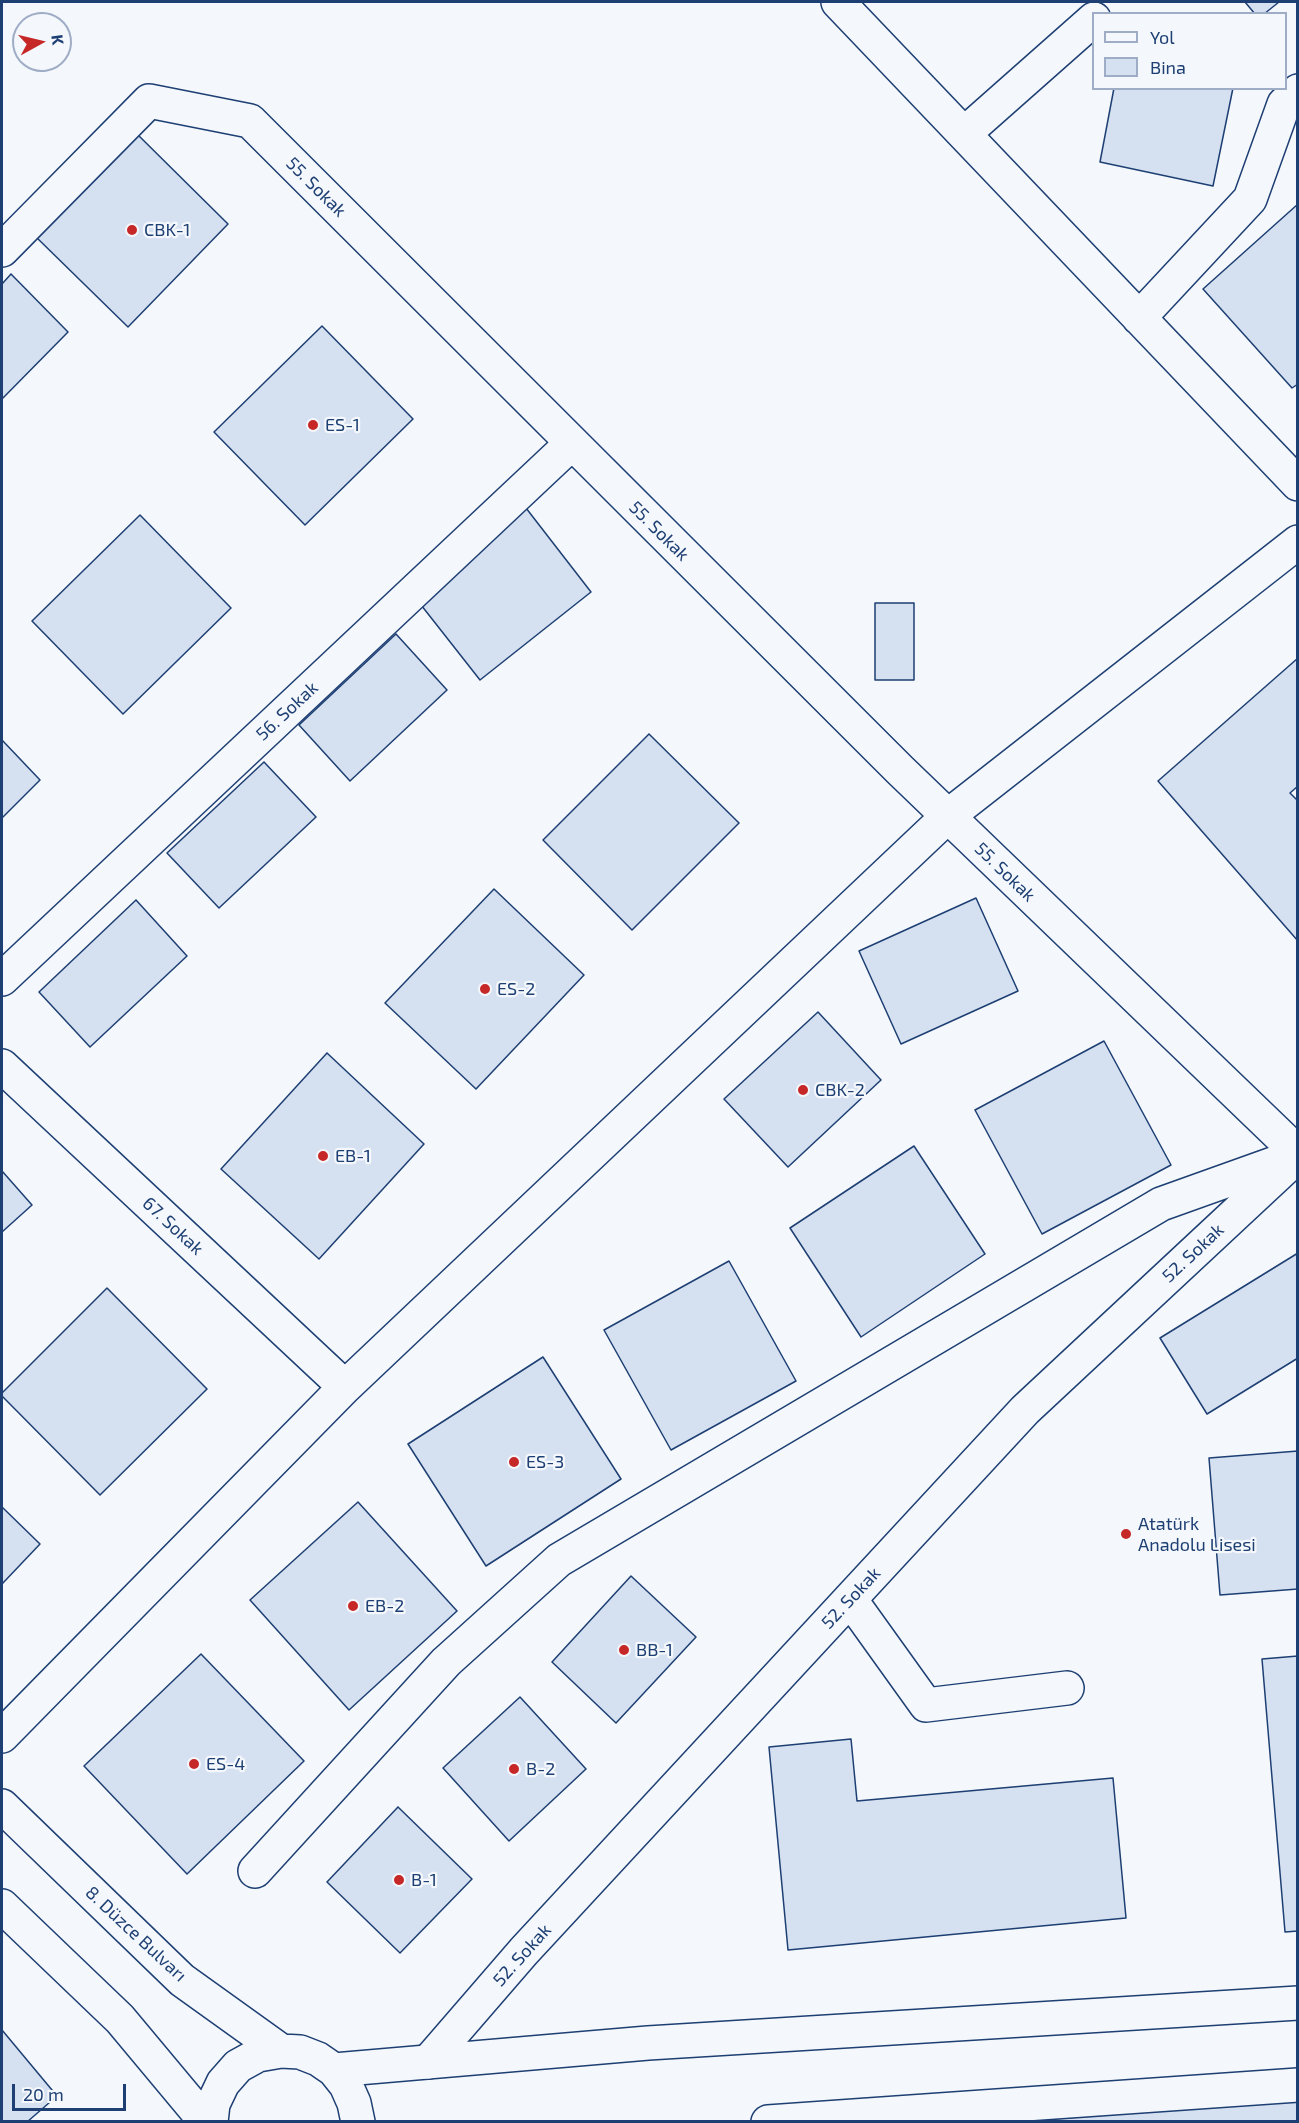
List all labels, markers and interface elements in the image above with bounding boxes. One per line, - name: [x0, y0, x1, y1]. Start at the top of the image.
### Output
- north arrow: [12, 12, 72, 72]
- legend: [1092, 12, 1287, 90]
- text: Yol: [1150, 26, 1175, 48]
- text: K: [48, 33, 68, 46]
- text: Bina: [1150, 56, 1186, 78]
- street label: 55. Sokak: [282, 153, 350, 221]
- place label: CBK-1: [144, 219, 190, 241]
- marker: CBK-1: [125, 223, 139, 237]
- place label: ES-1: [325, 414, 360, 436]
- marker: ES-1: [306, 418, 320, 432]
- street label: 55. Sokak: [625, 497, 693, 565]
- street label: 56. Sokak: [252, 677, 322, 745]
- street label: 55. Sokak: [970, 838, 1040, 906]
- place label: ES-2: [497, 978, 535, 1000]
- marker: ES-2: [478, 982, 492, 996]
- place label: CBK-2: [815, 1079, 865, 1101]
- marker: CBK-2: [796, 1083, 810, 1097]
- place label: EB-1: [335, 1145, 371, 1167]
- marker: EB-1: [316, 1149, 330, 1163]
- street label: 67. Sokak: [138, 1192, 208, 1260]
- street label: 52. Sokak: [1158, 1219, 1228, 1287]
- place label: ES-3: [526, 1451, 564, 1473]
- marker: ES-3: [507, 1455, 521, 1469]
- place label: Atatürk Anadolu Lisesi: [1138, 1513, 1256, 1556]
- marker: Atatürk Anadolu Lisesi: [1119, 1527, 1133, 1541]
- street label: 52. Sokak: [817, 1563, 885, 1633]
- place label: EB-2: [365, 1595, 404, 1617]
- marker: EB-2: [346, 1599, 360, 1613]
- place label: BB-1: [636, 1639, 673, 1661]
- marker: BB-1: [617, 1643, 631, 1657]
- place label: ES-4: [206, 1753, 245, 1775]
- marker: ES-4: [187, 1757, 201, 1771]
- place label: B-2: [526, 1758, 555, 1780]
- marker: B-2: [507, 1762, 521, 1776]
- place label: B-1: [411, 1869, 437, 1891]
- marker: B-1: [392, 1873, 406, 1887]
- street label: 8. Düzce Bulvarı: [81, 1882, 191, 1986]
- street label: 52. Sokak: [488, 1919, 556, 1991]
- scale bar: [15, 2072, 129, 2110]
- text: 20 m: [23, 2083, 64, 2105]

